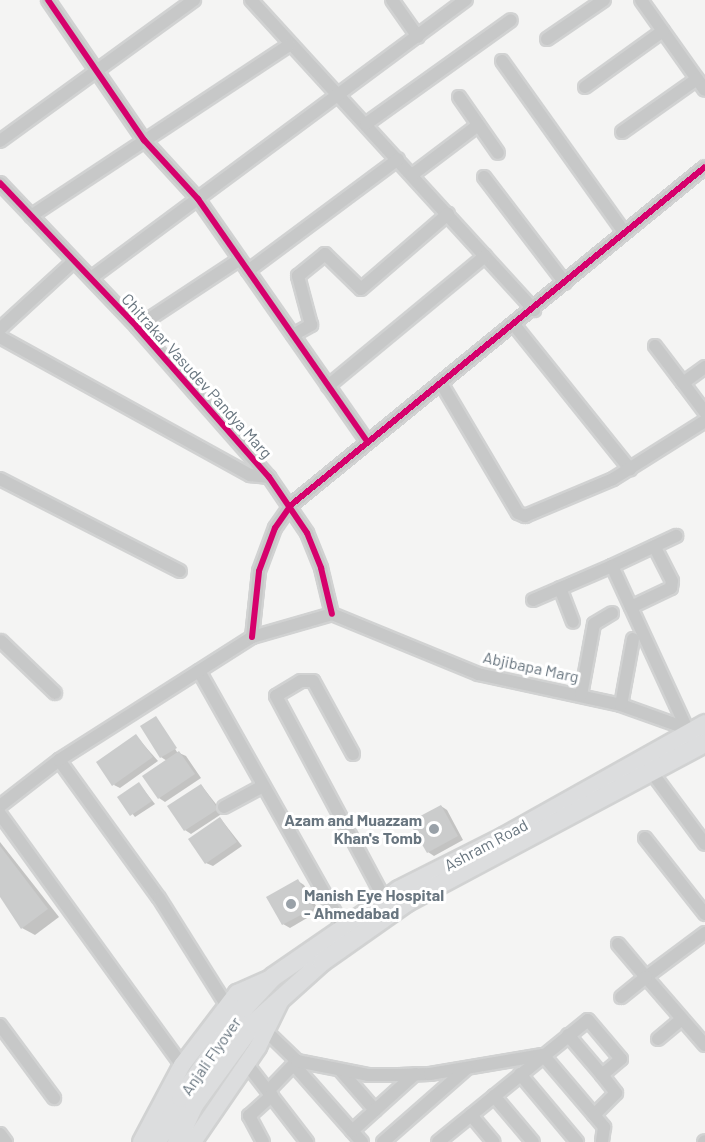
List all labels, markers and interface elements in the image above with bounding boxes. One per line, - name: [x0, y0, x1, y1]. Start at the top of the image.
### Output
- street label: Chitrakar Vasudev Pandya Marg: [118, 290, 276, 462]
- street label: Abjibapa Marg: [481, 647, 581, 687]
- place label: Azam and Muazzam Khan's Tomb: [284, 810, 422, 848]
- street label: Ashram Road: [441, 815, 531, 875]
- marker: Azam and Muazzam Khan's Tomb: [427, 822, 441, 836]
- place label: Manish Eye Hospital - Ahmedabad: [304, 885, 444, 923]
- marker: Manish Eye Hospital - Ahmedabad: [282, 895, 300, 913]
- street label: Anjali Flyover: [177, 1013, 245, 1099]

